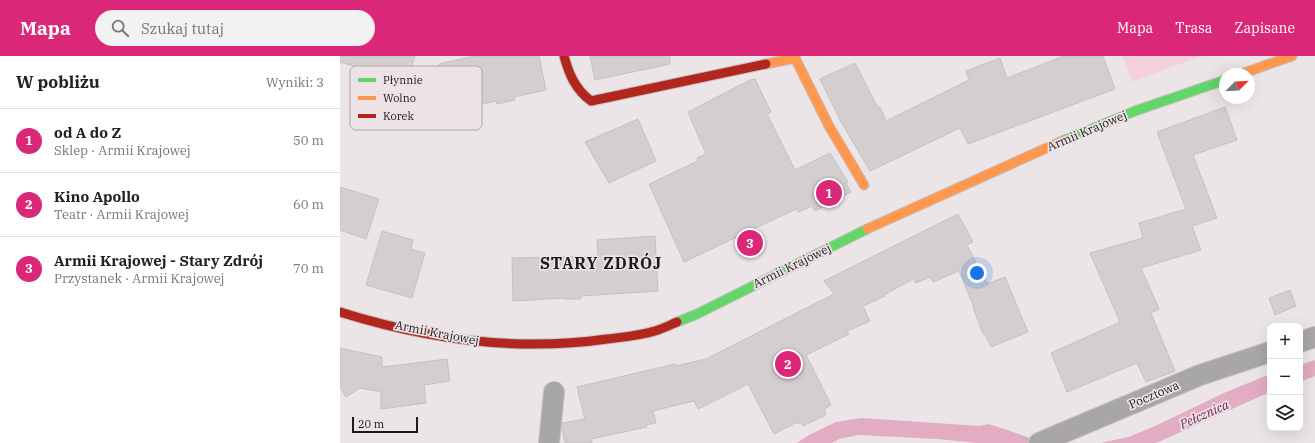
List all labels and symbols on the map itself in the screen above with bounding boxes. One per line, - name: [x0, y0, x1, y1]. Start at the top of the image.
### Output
- legend: [350, 66, 482, 130]
- north arrow: [1219, 68, 1255, 104]
- text: Płynnie: [383, 73, 423, 87]
- text: Wolno: [383, 91, 416, 105]
- street label: Armii Krajowej: [1045, 107, 1129, 154]
- text: Korek: [383, 109, 414, 123]
- pin: 1: [816, 178, 842, 208]
- pin: 3: [737, 228, 763, 258]
- street label: Armii Krajowej: [750, 240, 833, 291]
- district label: STARY ZDRÓJ: [540, 252, 662, 273]
- your location: [967, 263, 987, 283]
- street label: Armii Krajowej: [394, 317, 480, 348]
- pin: 2: [775, 349, 801, 379]
- street label: Pocztowa: [1126, 377, 1182, 412]
- water label: Pełcznica: [1176, 396, 1232, 433]
- scale bar: [352, 415, 418, 434]

